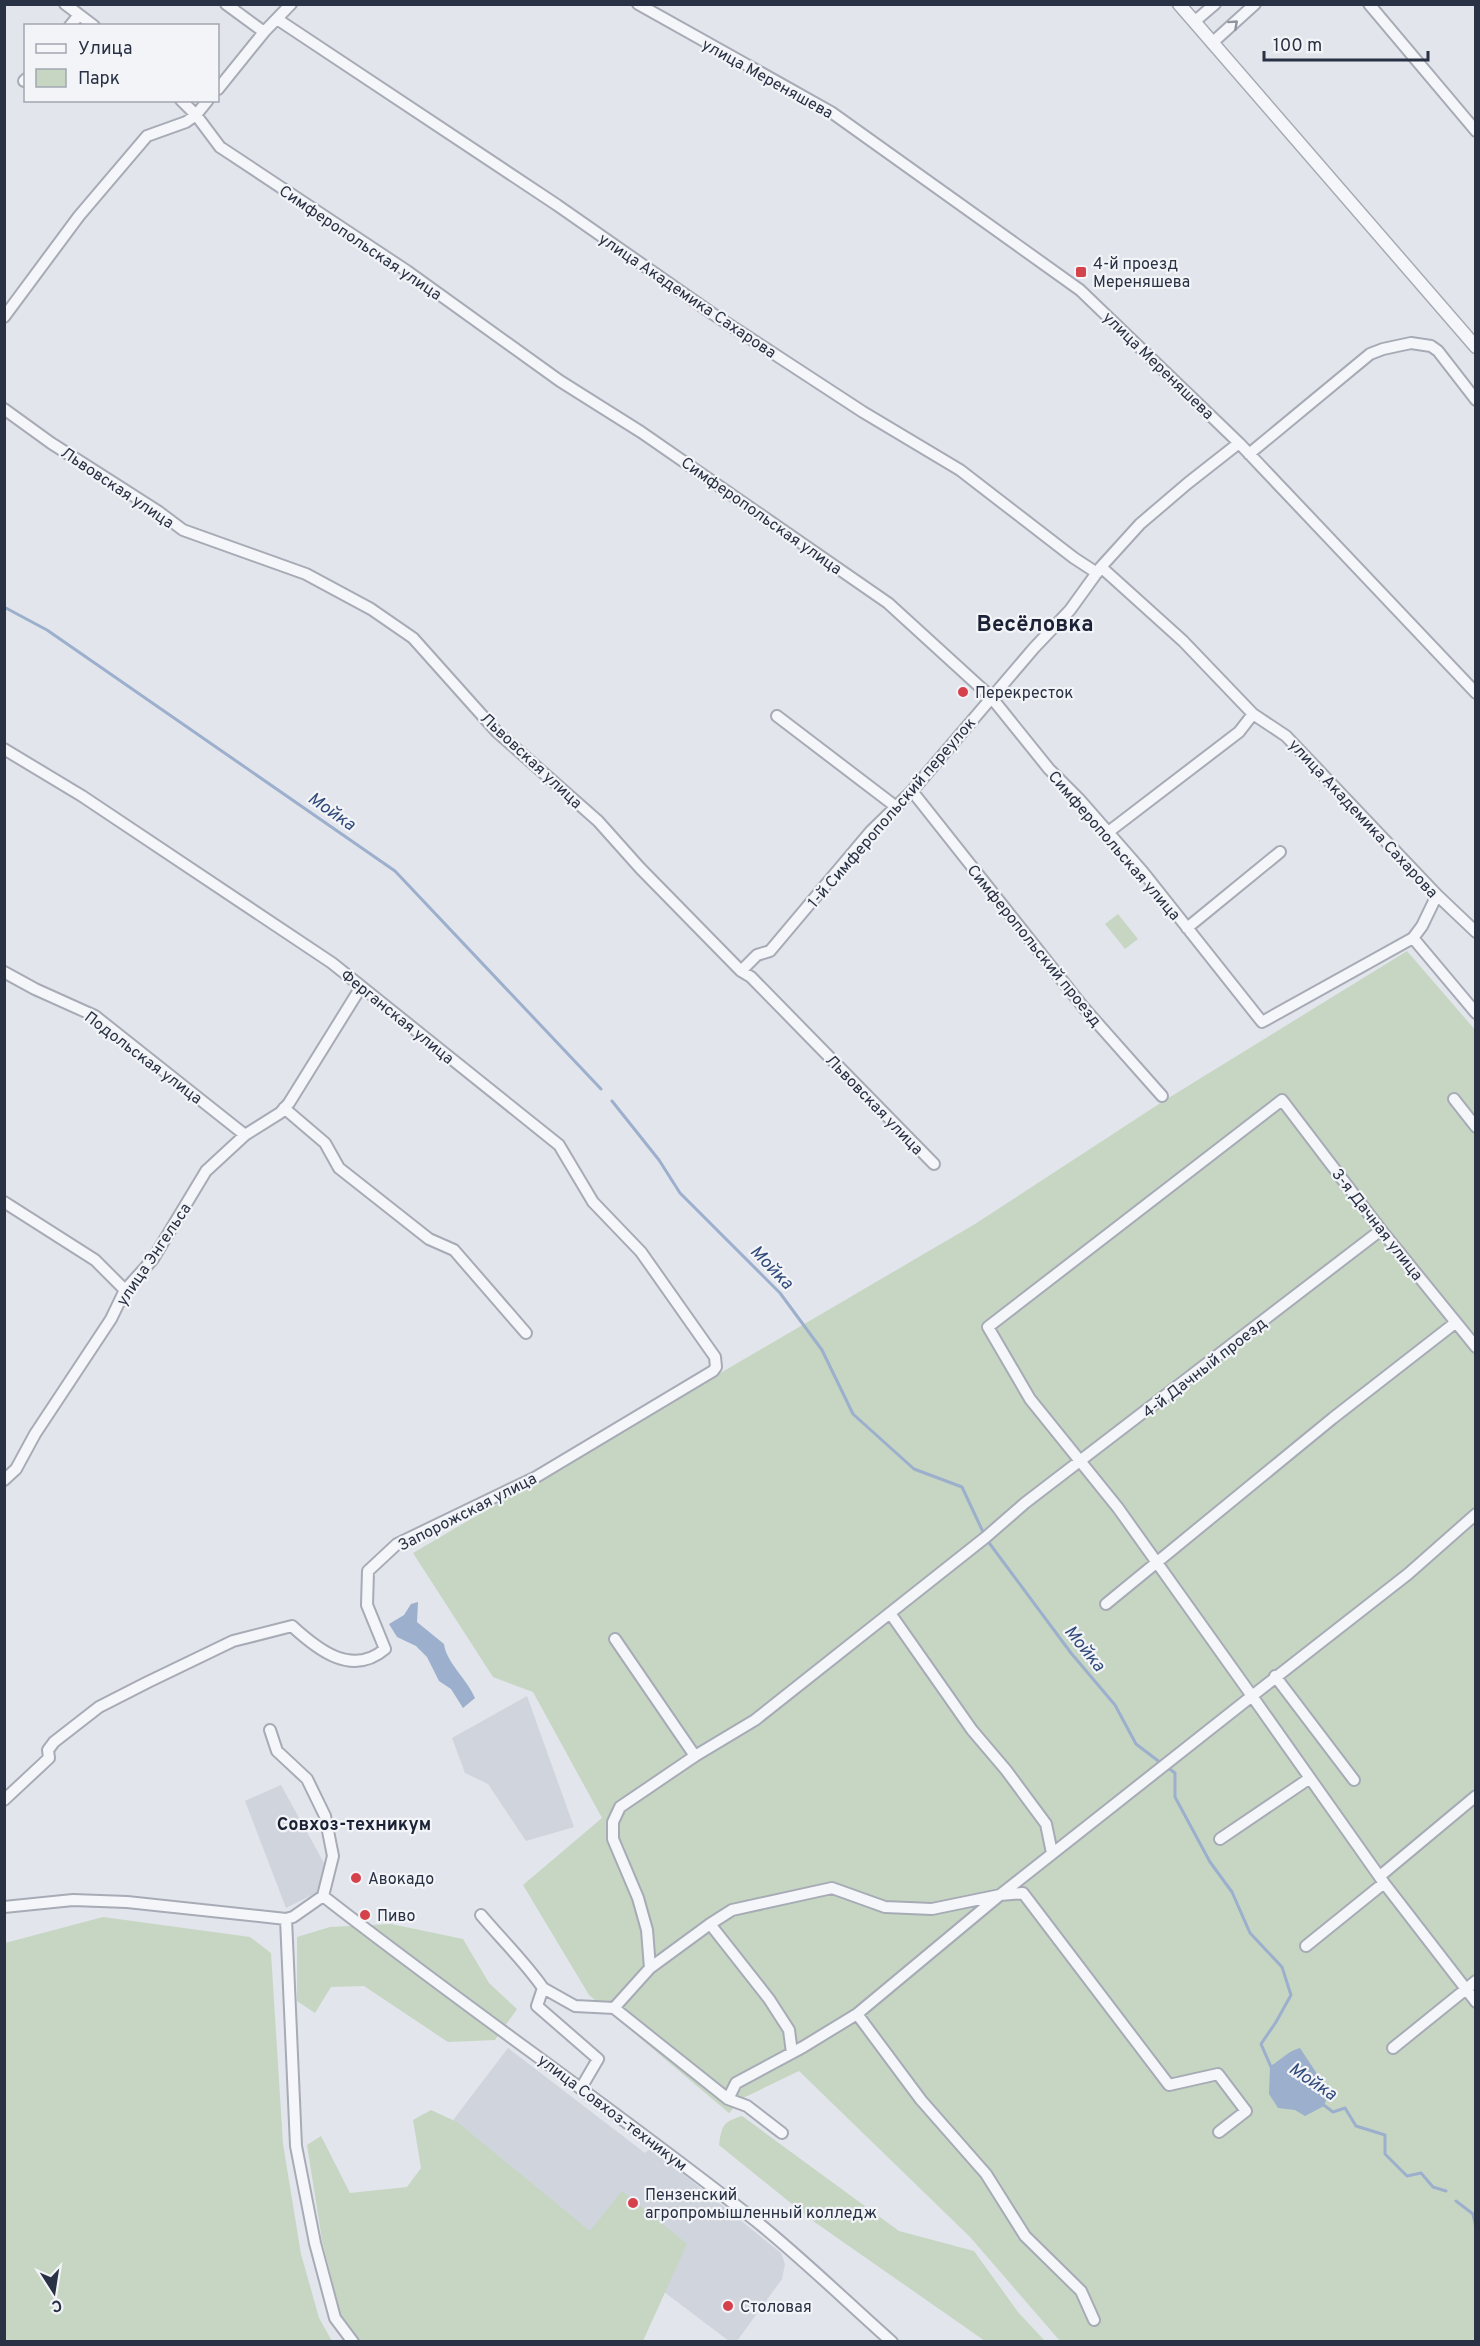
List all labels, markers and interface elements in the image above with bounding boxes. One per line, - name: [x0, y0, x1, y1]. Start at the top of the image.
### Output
- one-way arrow: [1227, 20, 1238, 31]
- legend: [24, 24, 219, 102]
- scale bar: [1264, 24, 1428, 62]
- street label: улица Мереняшева: [698, 35, 836, 124]
- text: 100 m: [1273, 35, 1322, 58]
- text: Улица: [78, 38, 132, 61]
- text: Парк: [78, 68, 120, 91]
- street label: Симферопольская улица: [275, 182, 445, 306]
- street label: улица Академика Сахарова: [594, 230, 780, 364]
- place label: 4-й проезд Мереняшева: [1093, 255, 1190, 293]
- marker: 4-й проезд Мереняшева: [1074, 265, 1088, 279]
- street label: улица Мереняшева: [1098, 308, 1217, 425]
- street label: Львовская улица: [57, 443, 177, 534]
- street label: Симферопольская улица: [676, 453, 845, 580]
- district label: Весёловка: [977, 612, 1093, 639]
- place label: Перекресток: [975, 684, 1073, 704]
- marker: Перекресток: [956, 685, 970, 699]
- street label: Львовская улица: [475, 709, 586, 814]
- street label: 1-й Симферопольский переулок: [804, 714, 981, 913]
- street label: улица Академика Сахарова: [1284, 736, 1441, 903]
- street label: Симферопольская улица: [1043, 767, 1184, 925]
- water label: Мойка: [303, 788, 360, 837]
- street label: Симферопольский проезд: [962, 861, 1105, 1031]
- street label: Ферганская улица: [336, 966, 457, 1069]
- street label: Подольская улица: [80, 1008, 206, 1109]
- street label: Львовская улица: [820, 1051, 927, 1160]
- street label: 3-я Дачная улица: [1326, 1165, 1426, 1285]
- street label: улица Энгельса: [113, 1200, 197, 1310]
- water label: Мойка: [744, 1241, 798, 1296]
- street label: 4-й Дачный проезд: [1139, 1314, 1271, 1423]
- street label: Запорожская улица: [395, 1469, 541, 1556]
- water label: Мойка: [1058, 1621, 1110, 1677]
- district label: Совхоз-техникум: [277, 1814, 431, 1837]
- place label: Авокадо: [368, 1870, 434, 1890]
- marker: Авокадо: [349, 1871, 363, 1885]
- place label: Пиво: [377, 1907, 415, 1927]
- marker: Пиво: [358, 1908, 372, 1922]
- street label: улица Совхоз-техникум: [533, 2051, 690, 2176]
- water label: Мойка: [1284, 2058, 1341, 2107]
- place label: Пензенский агропромышленный колледж: [645, 2186, 877, 2224]
- marker: Пензенский агропромышленный колледж: [626, 2196, 640, 2210]
- north arrow: [24, 2262, 84, 2322]
- text: С: [50, 2294, 64, 2316]
- place label: Столовая: [740, 2298, 812, 2318]
- marker: Столовая: [721, 2299, 735, 2313]

